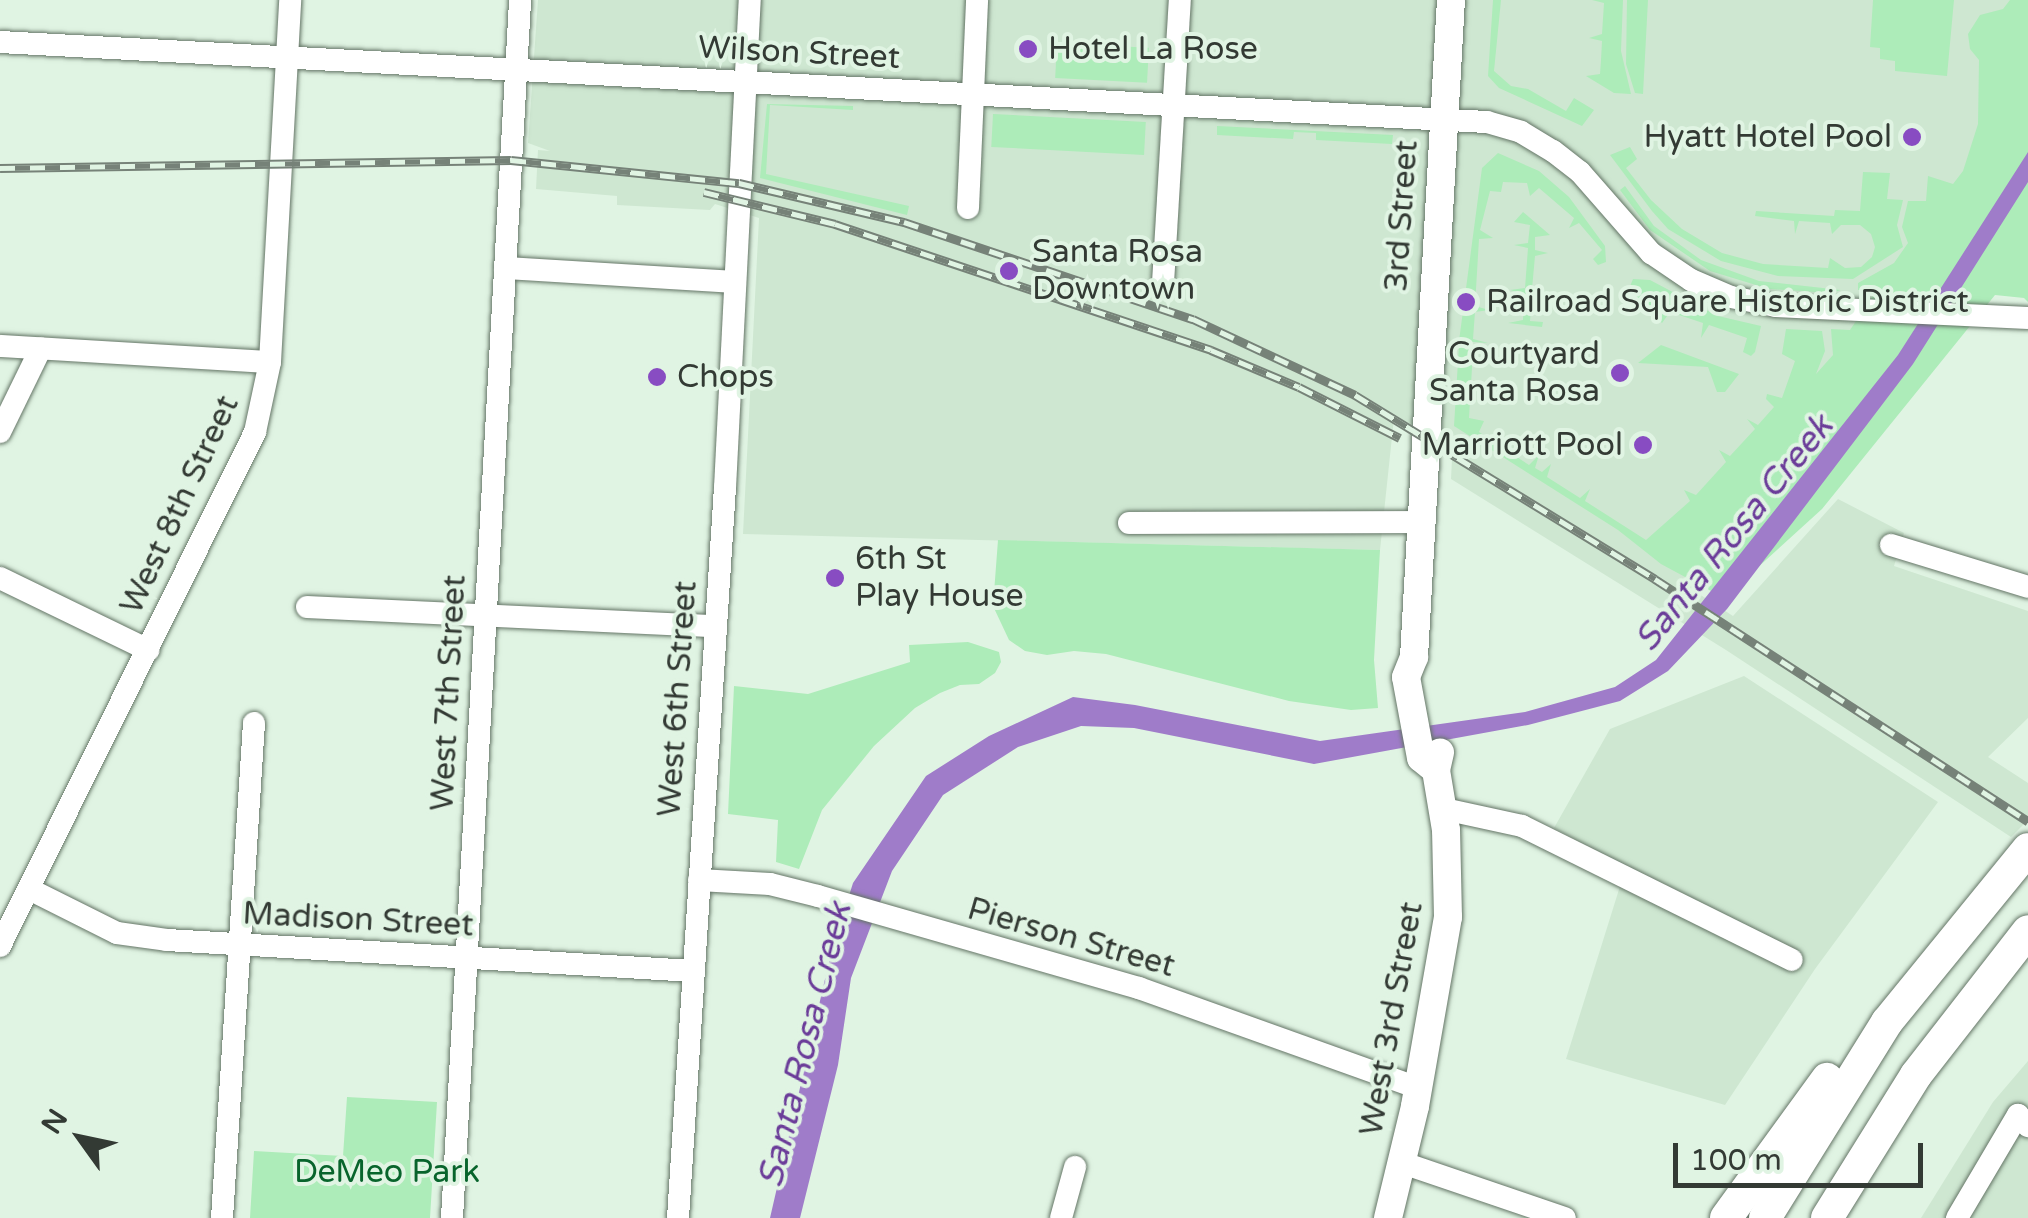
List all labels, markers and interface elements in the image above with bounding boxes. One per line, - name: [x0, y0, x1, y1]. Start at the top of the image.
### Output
- street label: Wilson Street: [697, 29, 901, 77]
- place label: Hotel La Rose: [1048, 30, 1258, 68]
- marker: Hotel La Rose: [1017, 38, 1039, 60]
- place label: Hyatt Hotel Pool: [1643, 118, 1892, 156]
- marker: Hyatt Hotel Pool: [1901, 126, 1923, 148]
- street label: 3rd Street: [1378, 139, 1426, 293]
- place label: Santa Rosa Downtown: [1032, 234, 1203, 309]
- marker: Santa Rosa Downtown: [996, 258, 1022, 284]
- place label: Railroad Square Historic District: [1486, 283, 1969, 321]
- marker: Railroad Square Historic District: [1455, 291, 1477, 313]
- place label: Courtyard Santa Rosa: [1429, 336, 1600, 411]
- place label: Chops: [677, 358, 774, 396]
- marker: Courtyard Santa Rosa: [1609, 362, 1631, 384]
- marker: Chops: [646, 366, 668, 388]
- street label: West 8th Street: [113, 390, 247, 620]
- water label: Santa Rosa Creek: [1626, 406, 1842, 660]
- place label: Marriott Pool: [1422, 426, 1623, 464]
- marker: Marriott Pool: [1632, 434, 1654, 456]
- place label: 6th St Play House: [855, 541, 1024, 616]
- marker: 6th St Play House: [824, 567, 846, 589]
- street label: West 7th Street: [424, 574, 474, 812]
- street label: West 6th Street: [651, 580, 705, 818]
- street label: Pierson Street: [963, 890, 1179, 986]
- street label: Madison Street: [242, 895, 474, 945]
- water label: Santa Rosa Creek: [749, 898, 861, 1192]
- street label: West 3rd Street: [1353, 899, 1431, 1139]
- north arrow: [30, 1088, 130, 1188]
- text: N: [34, 1103, 75, 1140]
- scale bar: [1678, 1123, 1928, 1185]
- text: 100 m: [1690, 1142, 1782, 1179]
- park label: DeMeo Park: [294, 1153, 480, 1191]

